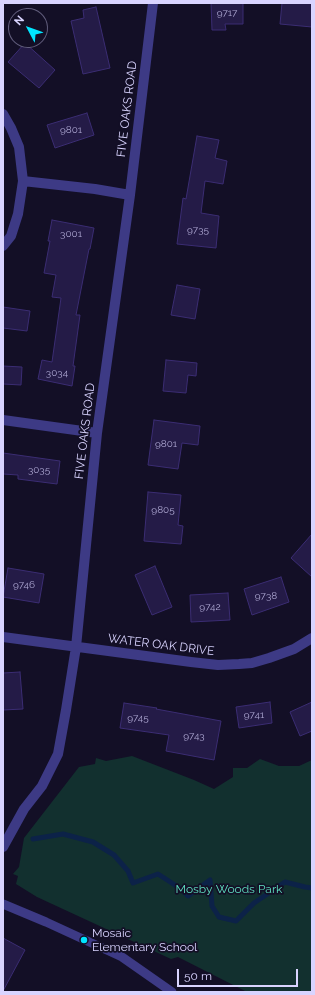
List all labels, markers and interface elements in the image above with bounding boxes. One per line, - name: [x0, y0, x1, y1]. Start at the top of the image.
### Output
- house number: 9717: [217, 7, 237, 19]
- north arrow: [8, 8, 48, 48]
- text: N: [12, 13, 27, 28]
- street label: FIVE OAKS ROAD: [114, 60, 140, 158]
- house number: 9801: [60, 124, 82, 136]
- house number: 9735: [187, 224, 209, 236]
- house number: 3001: [60, 228, 82, 240]
- house number: 3034: [46, 367, 68, 379]
- street label: FIVE OAKS ROAD: [72, 382, 98, 480]
- house number: 9801: [155, 438, 177, 450]
- house number: 3035: [28, 464, 50, 476]
- house number: 9805: [151, 504, 175, 516]
- house number: 9746: [13, 579, 35, 591]
- house number: 9738: [255, 590, 277, 602]
- house number: 9742: [199, 601, 221, 613]
- street label: WATER OAK DRIVE: [107, 631, 215, 659]
- house number: 9741: [244, 709, 264, 721]
- house number: 9745: [127, 712, 149, 724]
- house number: 9743: [183, 730, 205, 742]
- park label: Mosby Woods Park: [176, 882, 282, 896]
- place label: Mosaic Elementary School: [92, 926, 197, 954]
- marker: Mosaic Elementary School: [79, 935, 89, 945]
- scale bar: [179, 961, 300, 987]
- text: 50 m: [184, 969, 212, 983]

